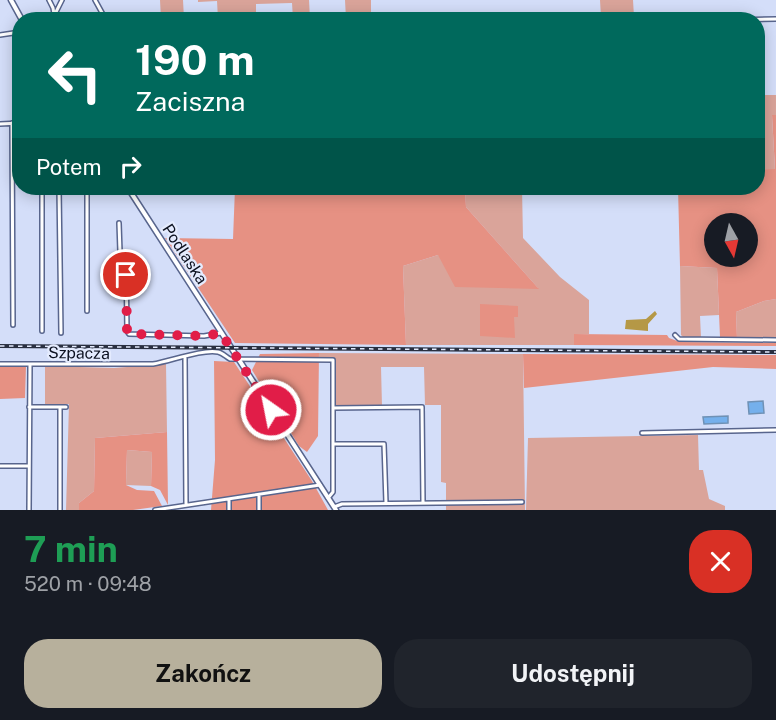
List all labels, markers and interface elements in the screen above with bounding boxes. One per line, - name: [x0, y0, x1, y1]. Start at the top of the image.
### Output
- text: 190 m: [135, 35, 255, 84]
- icon: left: [36, 36, 114, 114]
- text: Zaciszna: [135, 85, 245, 117]
- icon: right: [114, 150, 147, 183]
- text: Potem: [36, 154, 102, 180]
- north arrow: [704, 213, 758, 267]
- map controls: [704, 213, 758, 267]
- street label: Podlaska: [159, 220, 211, 288]
- pin: [100, 249, 151, 300]
- icon: arrive: [109, 258, 142, 291]
- street label: Szpacza: [48, 343, 110, 363]
- position arrow: [239, 378, 303, 442]
- text: 7 min: [24, 528, 118, 570]
- button: close: [689, 530, 752, 593]
- text: 520 m · 09:48: [24, 572, 152, 596]
- button: Zakończ: [24, 639, 382, 708]
- button: Udostępnij: [394, 639, 752, 708]

